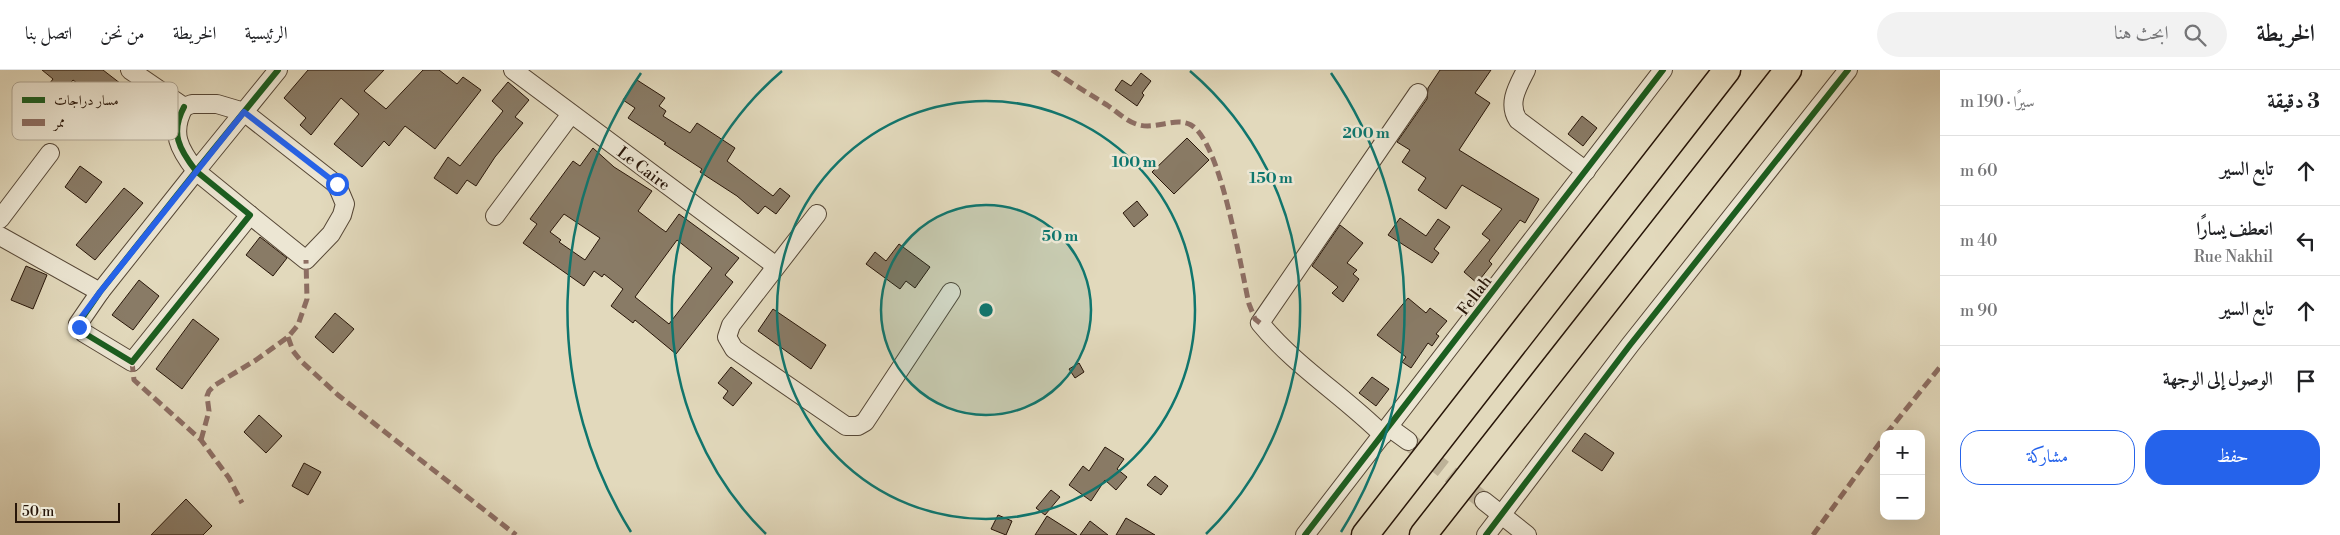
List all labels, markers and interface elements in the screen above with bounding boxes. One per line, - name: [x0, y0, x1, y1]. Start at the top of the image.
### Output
- search box: [1877, 12, 2227, 57]
- text: الخريطة: [2257, 19, 2315, 49]
- text: ابحث هنا: [2114, 21, 2169, 45]
- icon: search: [2181, 21, 2209, 49]
- text: اتصل بنا: [25, 22, 72, 45]
- text: من نحن: [100, 22, 145, 45]
- text: الخريطة: [173, 22, 216, 45]
- text: الرئيسية: [244, 22, 288, 45]
- legend: [12, 82, 178, 140]
- text: 3 دقيقة: [2267, 89, 2320, 115]
- text: مسار دراجات: [54, 92, 119, 110]
- text: سيرًا · 190 m: [1960, 92, 2035, 112]
- text: ممر: [52, 114, 65, 132]
- text: 200 m: [1342, 124, 1390, 143]
- street label: Le Caire: [613, 142, 674, 195]
- text: 100 m: [1112, 153, 1157, 172]
- text: تابع السير: [2220, 157, 2273, 181]
- icon: ahead: [2292, 157, 2320, 185]
- text: 60 m: [1960, 161, 1998, 181]
- text: 150 m: [1249, 169, 1293, 188]
- route start: [326, 173, 349, 196]
- text: انعطف يسارًا: [2196, 217, 2273, 241]
- text: 50 m: [1042, 227, 1078, 246]
- icon: left: [2292, 227, 2320, 255]
- text: 40 m: [1960, 231, 1997, 251]
- text: Rue Nakhil: [2194, 247, 2273, 267]
- street label: Fellah: [1453, 271, 1496, 319]
- text: تابع السير: [2220, 297, 2273, 321]
- icon: ahead: [2292, 297, 2320, 325]
- centre of rings: [977, 301, 995, 319]
- text: 90 m: [1960, 301, 1998, 321]
- route end: [68, 316, 91, 339]
- text: الوصول إلى الوجهة: [2163, 367, 2273, 391]
- icon: arrive: [2292, 367, 2320, 395]
- map controls: [1880, 430, 1925, 520]
- button: +: [1880, 430, 1925, 475]
- button: مشاركة: [1960, 430, 2135, 485]
- button: حفظ: [2145, 430, 2320, 485]
- button: −: [1880, 475, 1925, 520]
- scale bar: [15, 500, 120, 523]
- text: 50 m: [22, 503, 54, 521]

